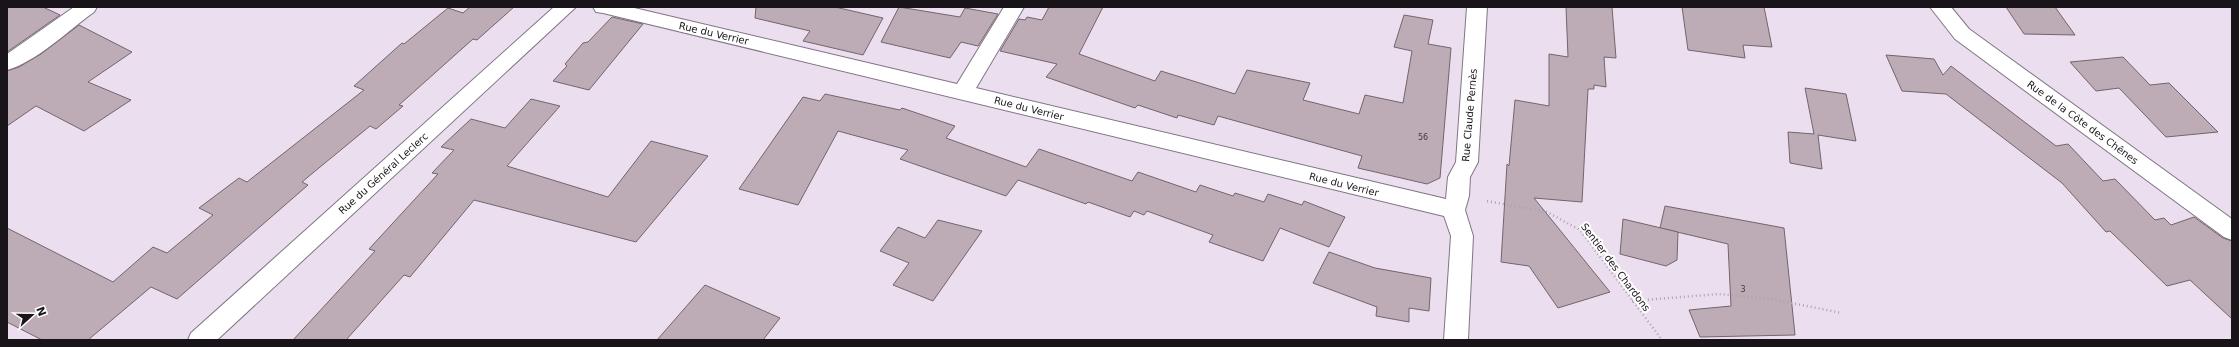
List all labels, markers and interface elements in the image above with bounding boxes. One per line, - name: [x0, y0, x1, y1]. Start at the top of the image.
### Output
- street label: Rue du Verrier: [678, 20, 751, 47]
- street label: Rue Claude Pernès: [1460, 68, 1479, 162]
- street label: Rue de la Côte des Chênes: [2025, 78, 2140, 166]
- street label: Rue du Verrier: [993, 95, 1066, 123]
- street label: Rue du Général Leclerc: [337, 130, 430, 216]
- house number: 56: [1418, 133, 1428, 142]
- street label: Rue du Verrier: [1308, 171, 1381, 199]
- street label: Sentier des Chardons: [1579, 221, 1652, 313]
- house number: 3: [1740, 285, 1746, 294]
- north arrow: [12, 295, 52, 335]
- text: N: [33, 305, 49, 318]

